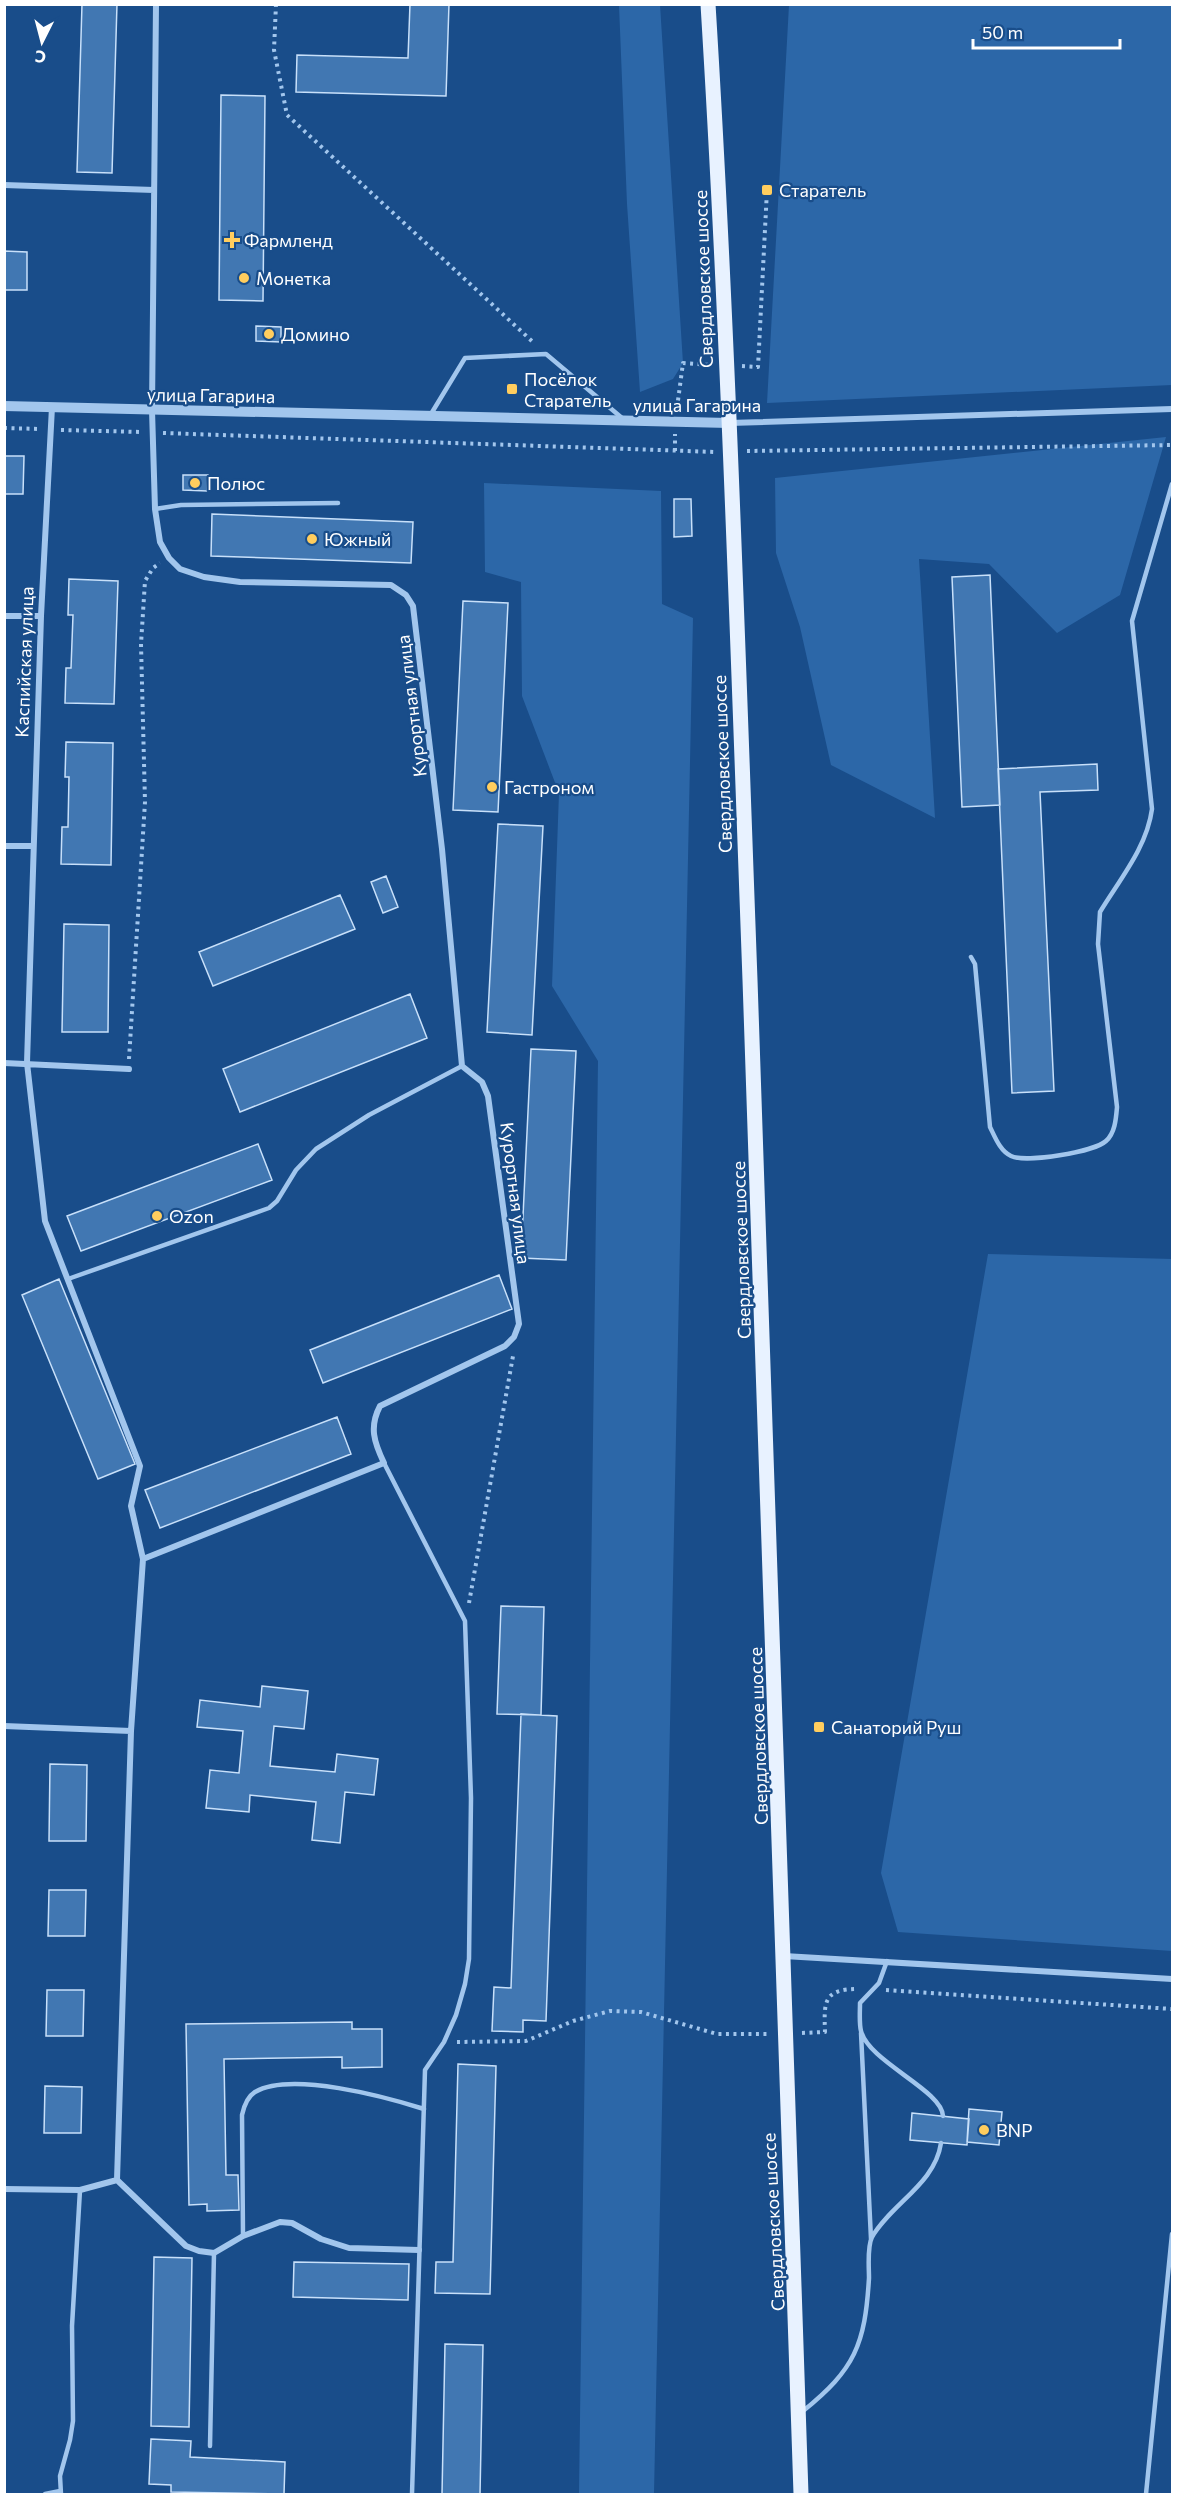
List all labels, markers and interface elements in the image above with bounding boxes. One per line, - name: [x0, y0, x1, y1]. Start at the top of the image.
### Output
- north arrow: [12, 12, 72, 72]
- scale bar: [973, 12, 1120, 50]
- text: 50 m: [982, 21, 1023, 43]
- text: С: [34, 47, 47, 67]
- place label: Старатель: [779, 179, 866, 201]
- marker: Старатель: [760, 183, 774, 197]
- street label: Свердловское шоссе: [689, 190, 717, 368]
- place label: Фармленд: [244, 229, 333, 251]
- marker: Фармленд: [225, 233, 239, 247]
- place label: Монетка: [256, 267, 331, 289]
- marker: Монетка: [237, 271, 251, 285]
- place label: Домино: [281, 323, 350, 345]
- marker: Домино: [262, 327, 276, 341]
- place label: Посёлок Старатель: [524, 368, 611, 411]
- marker: Посёлок Старатель: [505, 382, 519, 396]
- street label: улица Гагарина: [147, 383, 275, 407]
- street label: улица Гагарина: [633, 394, 761, 416]
- place label: Полюс: [207, 472, 265, 494]
- marker: Полюс: [188, 476, 202, 490]
- place label: Южный: [324, 528, 391, 550]
- marker: Южный: [305, 532, 319, 546]
- street label: Каспийская улица: [10, 586, 38, 738]
- street label: Курортная улица: [391, 634, 431, 778]
- street label: Свердловское шоссе: [708, 675, 736, 853]
- place label: Гастроном: [504, 776, 594, 798]
- marker: Гастроном: [485, 780, 499, 794]
- street label: Курортная улица: [496, 1121, 536, 1265]
- street label: Свердловское шоссе: [727, 1161, 755, 1339]
- place label: Ozon: [169, 1205, 214, 1227]
- marker: Ozon: [150, 1209, 164, 1223]
- street label: Свердловское шоссе: [744, 1647, 772, 1825]
- place label: Санаторий Руш: [831, 1716, 962, 1738]
- marker: Санаторий Руш: [812, 1720, 826, 1734]
- place label: BNP: [996, 2119, 1033, 2141]
- marker: BNP: [977, 2123, 991, 2137]
- street label: Свердловское шоссе: [757, 2132, 789, 2312]

